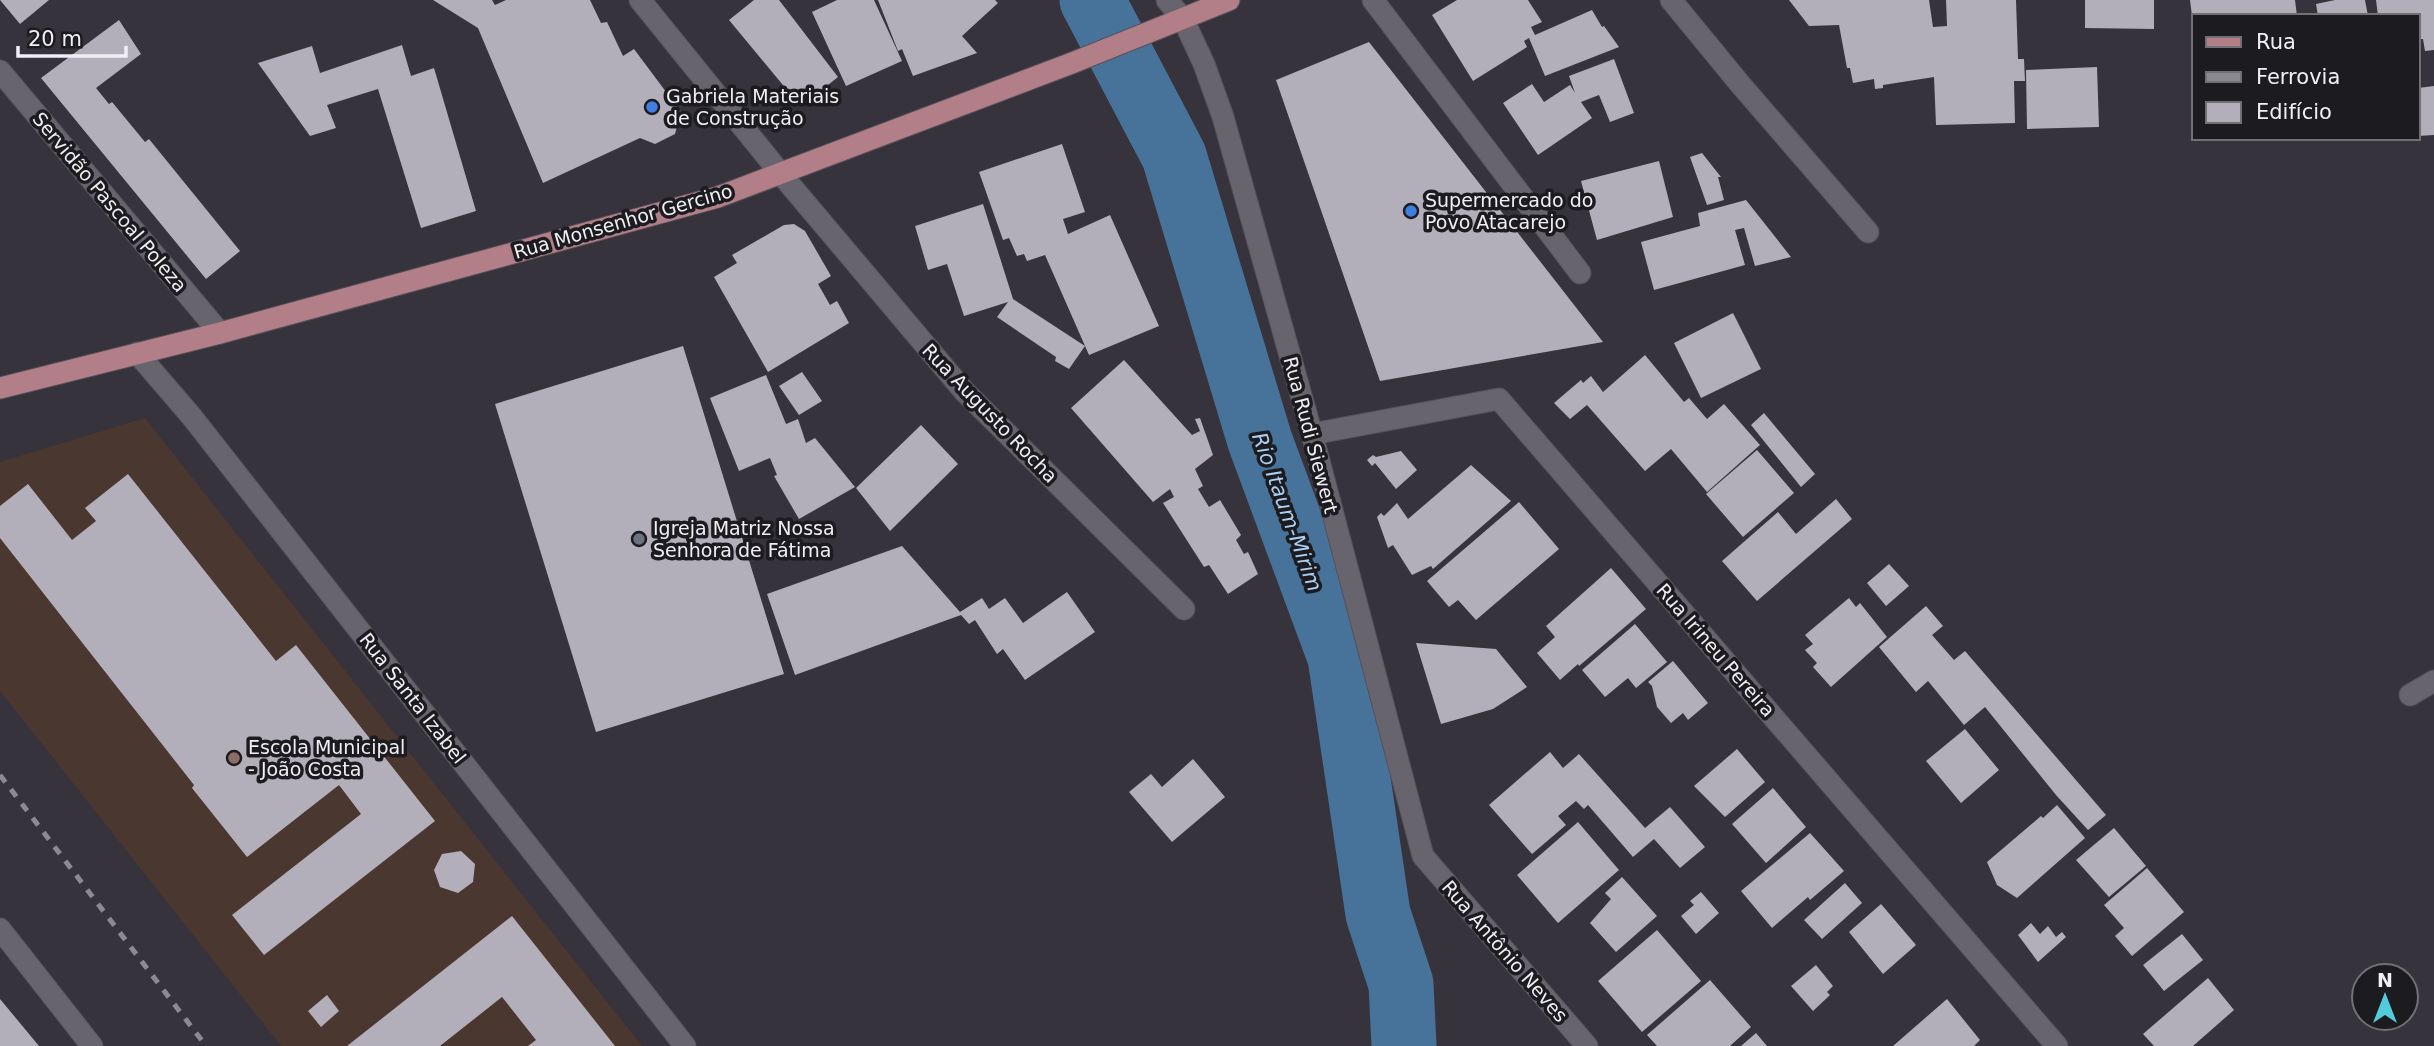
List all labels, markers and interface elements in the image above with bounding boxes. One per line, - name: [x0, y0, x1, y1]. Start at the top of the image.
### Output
- scale bar: [18, 14, 126, 58]
- legend: [2192, 14, 2420, 140]
- text: 20 m: [28, 27, 82, 51]
- text: Rua: [2256, 30, 2296, 54]
- text: Ferrovia: [2256, 65, 2340, 89]
- place label: Gabriela Materiais de Construção: [666, 85, 839, 129]
- marker: Gabriela Materiais de Construção: [644, 99, 660, 115]
- text: Edifício: [2256, 100, 2332, 124]
- street label: Servidão Pascoal Poleza: [28, 108, 192, 296]
- street label: Rua Monsenhor Gercino: [511, 179, 735, 263]
- place label: Supermercado do Povo Atacarejo: [1425, 189, 1593, 233]
- marker: Supermercado do Povo Atacarejo: [1403, 203, 1419, 219]
- street label: Rua Augusto Rocha: [918, 339, 1062, 487]
- street label: Rua Rudi Siewert: [1279, 354, 1343, 516]
- water label: Rio Itaum-Mirim: [1247, 429, 1327, 595]
- place label: Igreja Matriz Nossa Senhora de Fátima: [653, 517, 835, 561]
- marker: Igreja Matriz Nossa Senhora de Fátima: [631, 531, 647, 547]
- street label: Rua Irineu Pereira: [1652, 579, 1780, 721]
- street label: Rua Santa Izabel: [355, 629, 471, 767]
- place label: Escola Municipal - João Costa: [248, 736, 405, 780]
- marker: Escola Municipal - João Costa: [226, 750, 242, 766]
- street label: Rua Antônio Neves: [1438, 876, 1572, 1026]
- north arrow: [2350, 962, 2420, 1032]
- text: N: [2377, 969, 2393, 991]

